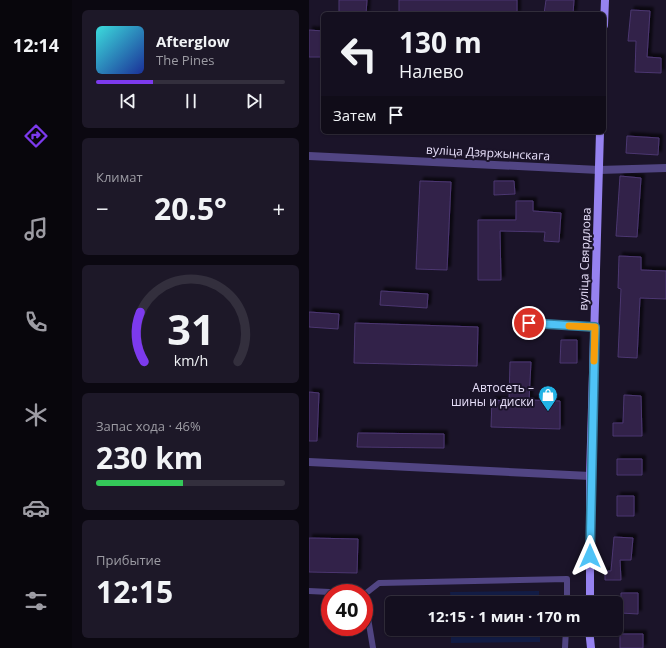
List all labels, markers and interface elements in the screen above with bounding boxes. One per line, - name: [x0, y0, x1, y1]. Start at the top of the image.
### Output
- text: 130 m: [399, 23, 482, 61]
- icon: left: [333, 28, 385, 80]
- text: Afterglow: [156, 31, 230, 51]
- text: 12:14: [13, 33, 59, 57]
- text: The Pines: [156, 51, 214, 69]
- text: Налево: [399, 59, 464, 83]
- icon: previous: [117, 90, 139, 112]
- icon: pause: [180, 90, 202, 112]
- icon: next: [243, 90, 265, 112]
- icon: arrive: [385, 104, 407, 126]
- text: Затем: [333, 105, 377, 125]
- icon: directions: [22, 122, 50, 150]
- street label: вуліца Дзяржынскага: [426, 141, 550, 164]
- text: Климат: [96, 168, 143, 186]
- text: 20.5°: [154, 188, 227, 229]
- text: −: [96, 193, 109, 223]
- text: +: [272, 193, 285, 223]
- street label: вуліца Свярдлова: [574, 207, 595, 311]
- icon: music: [22, 215, 50, 243]
- text: 31: [167, 301, 214, 357]
- pin: [512, 306, 546, 340]
- icon: phone: [22, 308, 50, 336]
- icon: arrive: [518, 312, 540, 334]
- text: km/h: [173, 351, 208, 370]
- place label: Автосеть – шины и диски: [451, 379, 534, 410]
- shop icon: Автосеть – шины и диски: [537, 384, 559, 412]
- icon: climate: [22, 401, 50, 429]
- text: Запас хода · 46%: [96, 417, 201, 435]
- text: 230 km: [96, 437, 203, 478]
- icon: car: [22, 494, 50, 522]
- position arrow: [569, 535, 611, 577]
- text: Прибытие: [96, 551, 161, 569]
- text: 12:15: [96, 571, 173, 612]
- speed limit sign: 40: [321, 584, 373, 636]
- icon: filters: [22, 587, 50, 615]
- text: 12:15 · 1 мин · 170 m: [428, 606, 580, 626]

